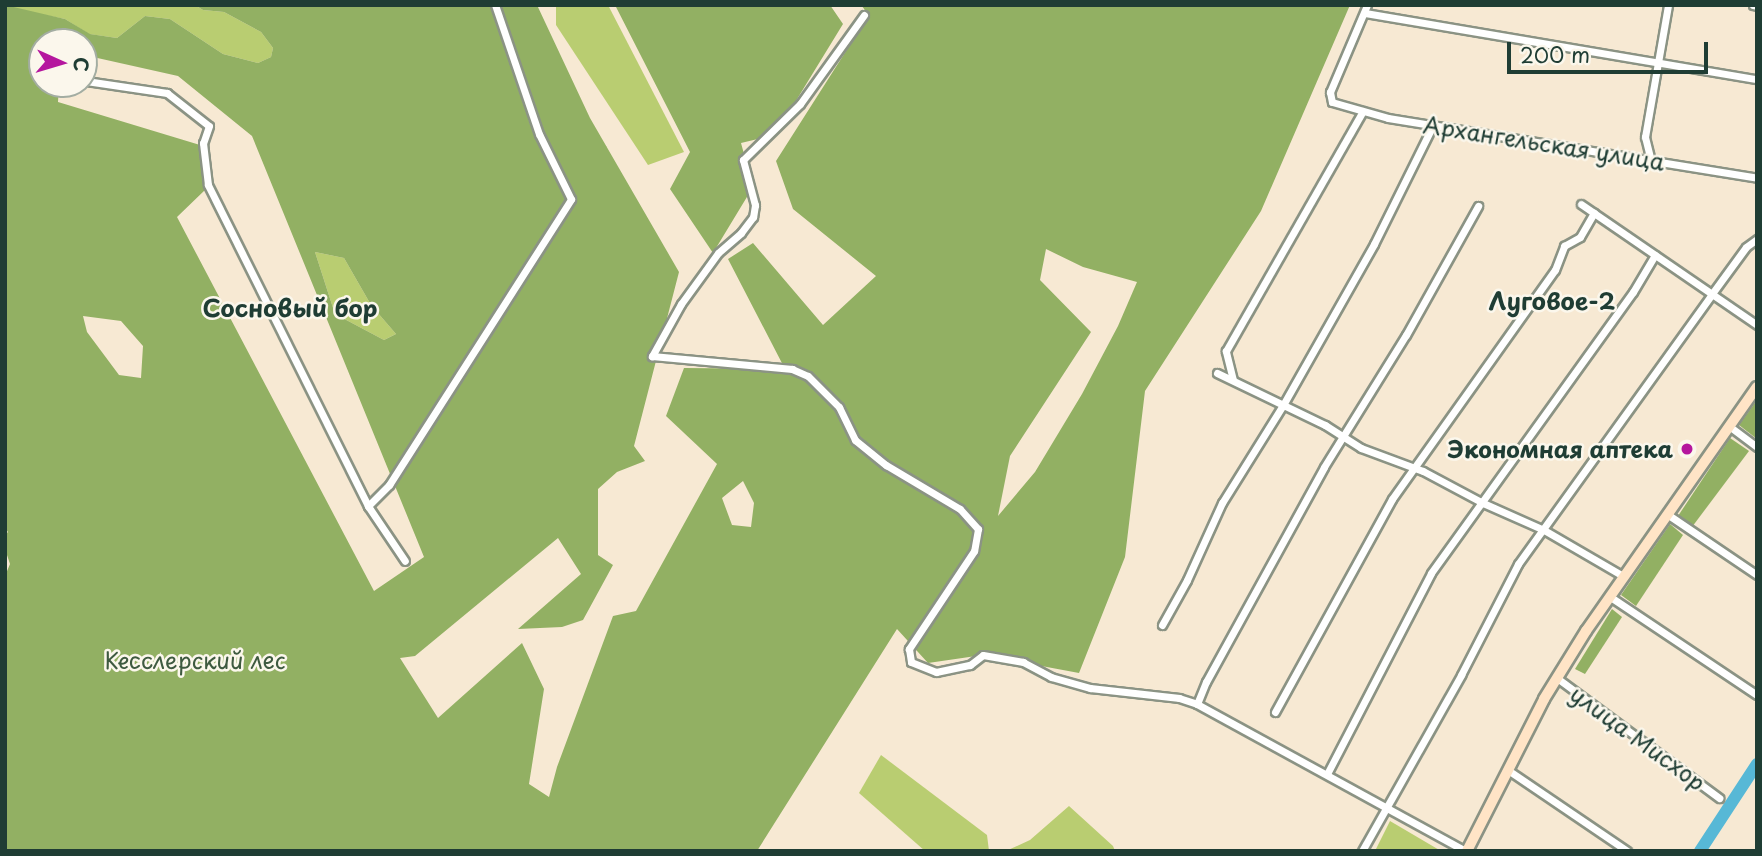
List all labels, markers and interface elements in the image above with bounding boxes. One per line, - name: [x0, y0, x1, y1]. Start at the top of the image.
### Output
- north arrow: [28, 28, 98, 98]
- scale bar: [1510, 28, 1711, 72]
- text: 200 m: [1520, 38, 1590, 70]
- text: С: [67, 56, 96, 72]
- street label: Архангельская улица: [1420, 110, 1668, 176]
- district label: Луговое-2: [1489, 287, 1615, 315]
- district label: Сосновый бор: [203, 294, 377, 322]
- place label: Экономная аптека: [1447, 435, 1673, 463]
- marker: Экономная аптека: [1679, 441, 1695, 457]
- park label: Кесслерский лес: [104, 646, 286, 674]
- street label: улица Мисхор: [1564, 679, 1712, 797]

